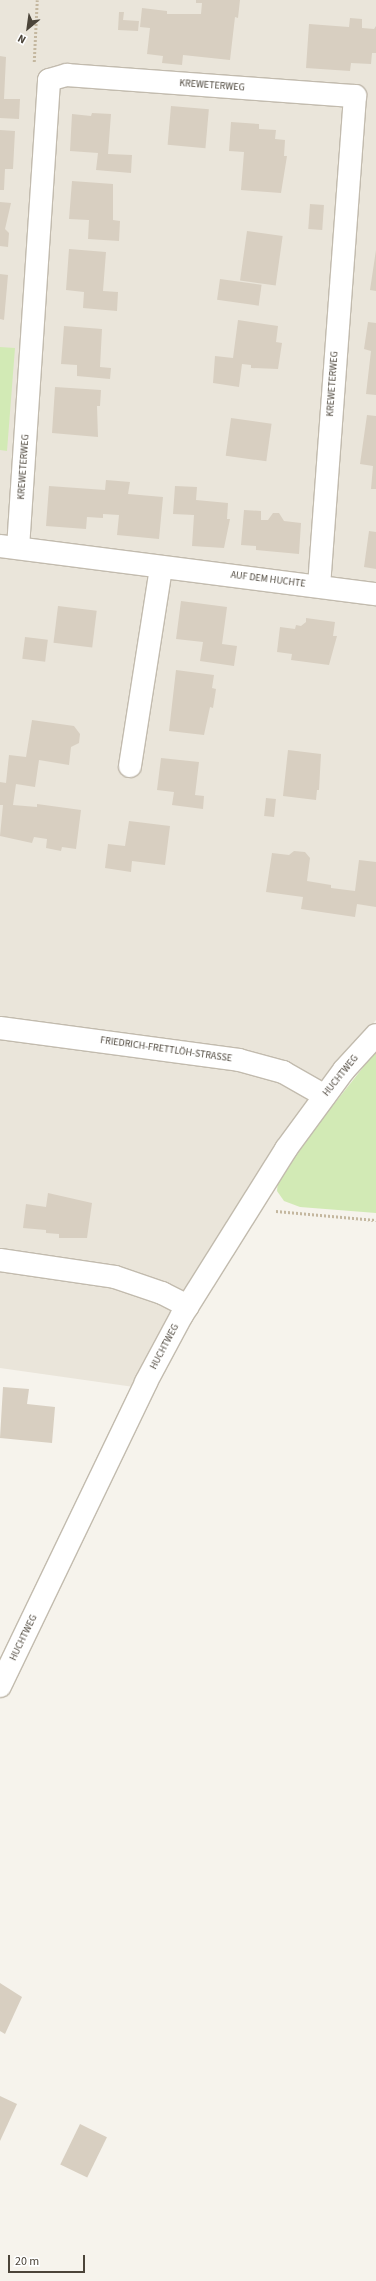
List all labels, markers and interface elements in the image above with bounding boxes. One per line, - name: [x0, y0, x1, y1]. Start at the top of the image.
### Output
- north arrow: [8, 8, 48, 48]
- text: N: [15, 31, 29, 47]
- street label: KREWETERWEG: [179, 78, 245, 94]
- street label: KREWETERWEG: [325, 351, 341, 417]
- street label: KREWETERWEG: [16, 434, 32, 500]
- street label: AUF DEM HUCHTE: [230, 569, 306, 591]
- street label: FRIEDRICH-FRETTLÖH-STRASSE: [99, 1035, 233, 1065]
- street label: HUCHTWEG: [321, 1053, 361, 1099]
- street label: HUCHTWEG: [148, 1322, 182, 1372]
- street label: HUCHTWEG: [8, 1613, 40, 1663]
- scale bar: [10, 2247, 87, 2273]
- text: 20 m: [15, 2253, 39, 2270]

